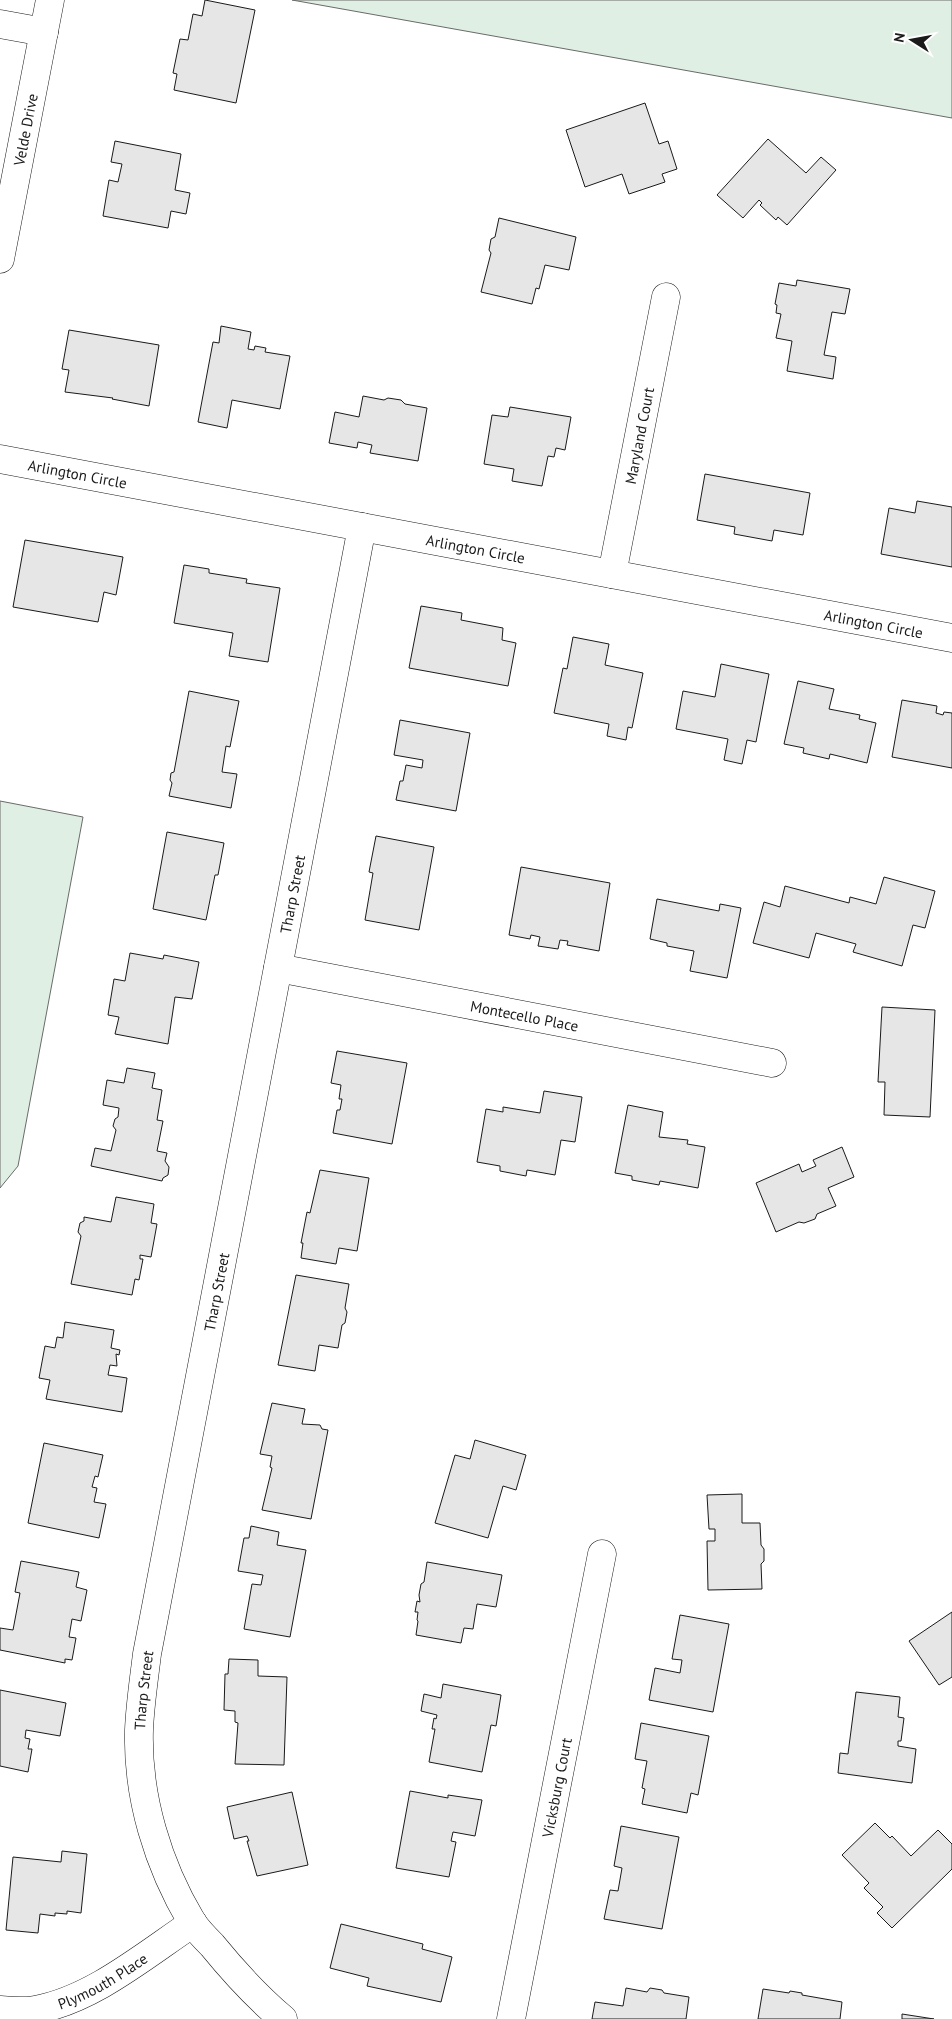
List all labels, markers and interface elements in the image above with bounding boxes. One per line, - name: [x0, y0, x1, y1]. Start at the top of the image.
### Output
- north arrow: [887, 15, 937, 65]
- text: N: [890, 31, 909, 44]
- street label: Velde Drive: [9, 92, 41, 168]
- street label: Maryland Court: [620, 385, 658, 486]
- street label: Arlington Circle: [27, 455, 129, 492]
- street label: Arlington Circle: [425, 530, 527, 567]
- street label: Arlington Circle: [823, 605, 925, 642]
- street label: Tharp Street: [275, 853, 309, 935]
- street label: Montecello Place: [469, 996, 580, 1035]
- street label: Tharp Street: [199, 1251, 233, 1333]
- street label: Tharp Street: [129, 1649, 157, 1730]
- street label: Vicksburg Court: [537, 1736, 575, 1840]
- street label: Plymouth Place: [55, 1948, 151, 2013]

